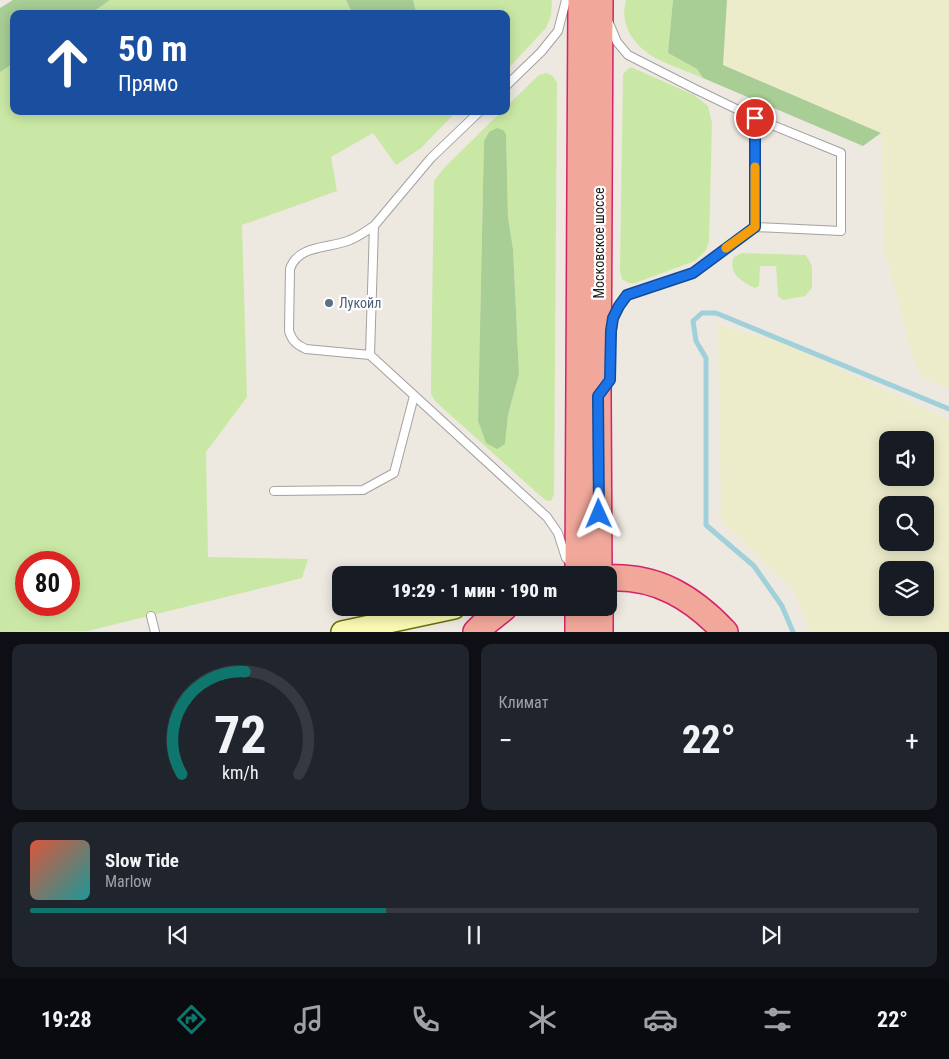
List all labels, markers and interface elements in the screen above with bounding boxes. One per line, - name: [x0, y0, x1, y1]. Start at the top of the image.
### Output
- text: 50 m: [118, 29, 187, 70]
- icon: ahead: [35, 30, 100, 95]
- text: Прямо: [118, 71, 178, 96]
- pin: [734, 97, 776, 139]
- icon: arrive: [741, 104, 769, 132]
- street label: Московское шоссе: [591, 187, 607, 298]
- place label: Лукойл: [339, 295, 381, 311]
- marker: Лукойл: [323, 297, 335, 309]
- map controls: [879, 431, 934, 616]
- button: sound: [879, 431, 934, 486]
- position arrow: [572, 487, 624, 539]
- button: search: [879, 496, 934, 551]
- speed limit sign: 80: [15, 551, 80, 616]
- button: layers: [879, 561, 934, 616]
- text: 19:29 · 1 мин · 190 m: [392, 579, 557, 602]
- text: Климат: [499, 693, 548, 712]
- text: 72: [214, 705, 267, 766]
- text: 22°: [682, 718, 736, 762]
- text: −: [499, 724, 513, 757]
- text: +: [905, 724, 919, 757]
- text: km/h: [222, 762, 259, 783]
- text: Slow Tide: [105, 849, 179, 872]
- text: Marlow: [105, 872, 152, 891]
- icon: previous: [164, 921, 192, 949]
- icon: pause: [460, 921, 488, 949]
- icon: next: [757, 921, 785, 949]
- icon: directions: [174, 1002, 209, 1037]
- icon: music: [291, 1002, 326, 1037]
- icon: phone: [408, 1002, 443, 1037]
- icon: climate: [525, 1002, 560, 1037]
- icon: car: [643, 1002, 678, 1037]
- icon: filters: [760, 1002, 795, 1037]
- text: 19:28: [41, 1007, 92, 1032]
- text: 22°: [877, 1007, 908, 1032]

